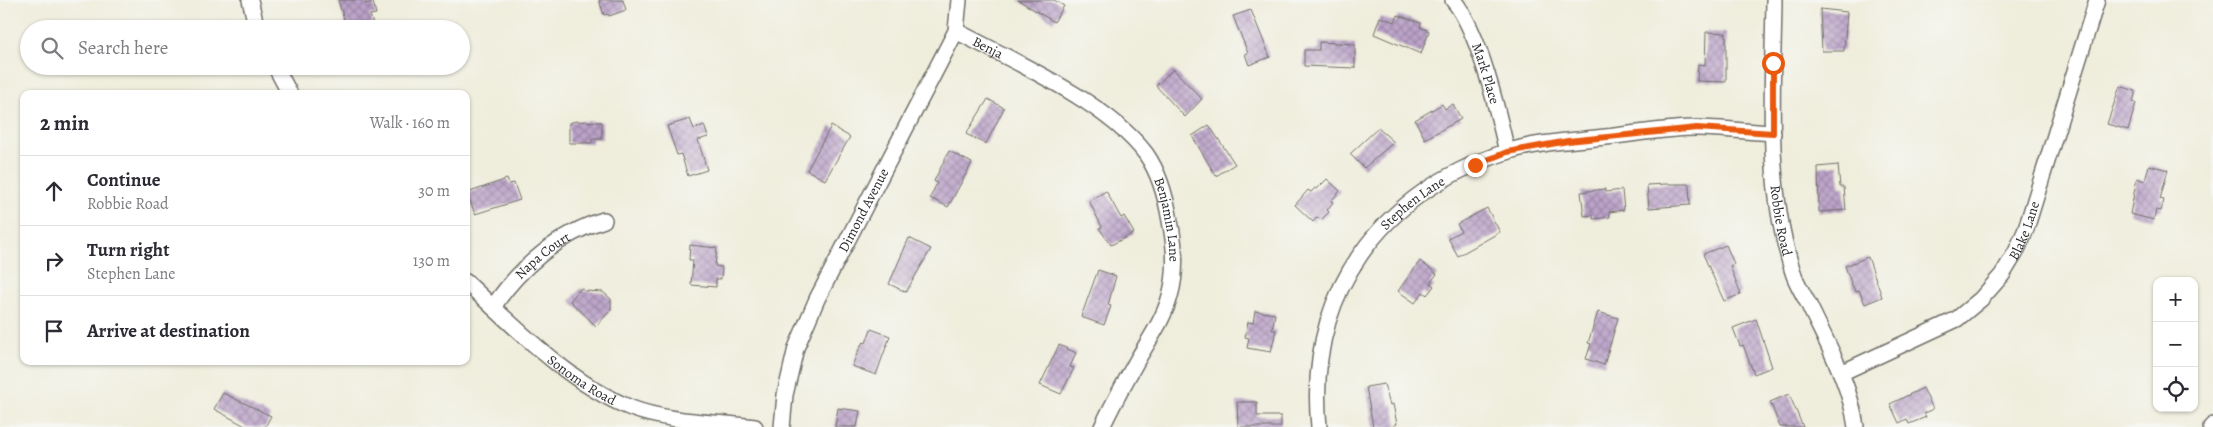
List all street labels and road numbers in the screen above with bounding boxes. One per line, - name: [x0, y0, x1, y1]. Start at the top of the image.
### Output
- street label: Benja: [969, 32, 1007, 64]
- street label: Mark Place: [1467, 40, 1504, 106]
- street label: Dimond Avenue: [834, 165, 893, 256]
- street label: Stephen Lane: [1376, 172, 1448, 234]
- street label: Benjamin Lane: [1149, 175, 1184, 262]
- street label: Robbie Road: [1766, 184, 1797, 258]
- street label: Blake Lane: [2004, 199, 2044, 264]
- street label: Napa Court: [511, 227, 574, 283]
- street label: Sonoma Road: [543, 351, 620, 410]

